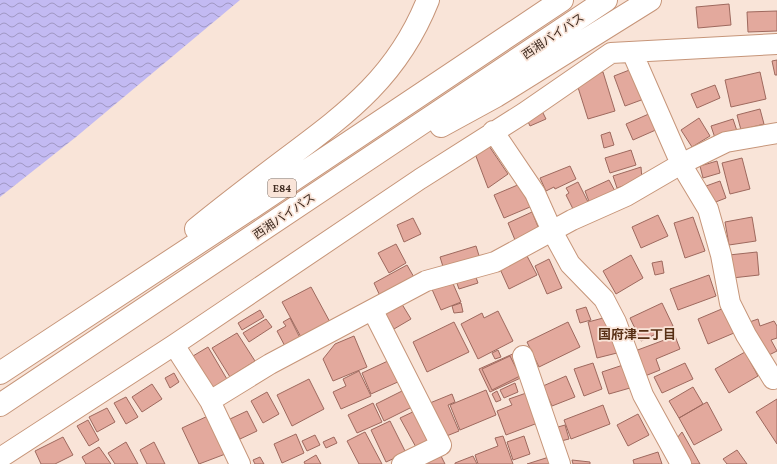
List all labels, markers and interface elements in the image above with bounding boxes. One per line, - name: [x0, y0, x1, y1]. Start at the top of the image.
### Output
- street label: 西湘バイパス: [519, 10, 587, 62]
- road number: E84: [268, 179, 296, 197]
- street label: 西湘バイパス: [250, 190, 318, 242]
- district label: 国府津二丁目: [598, 327, 676, 342]

